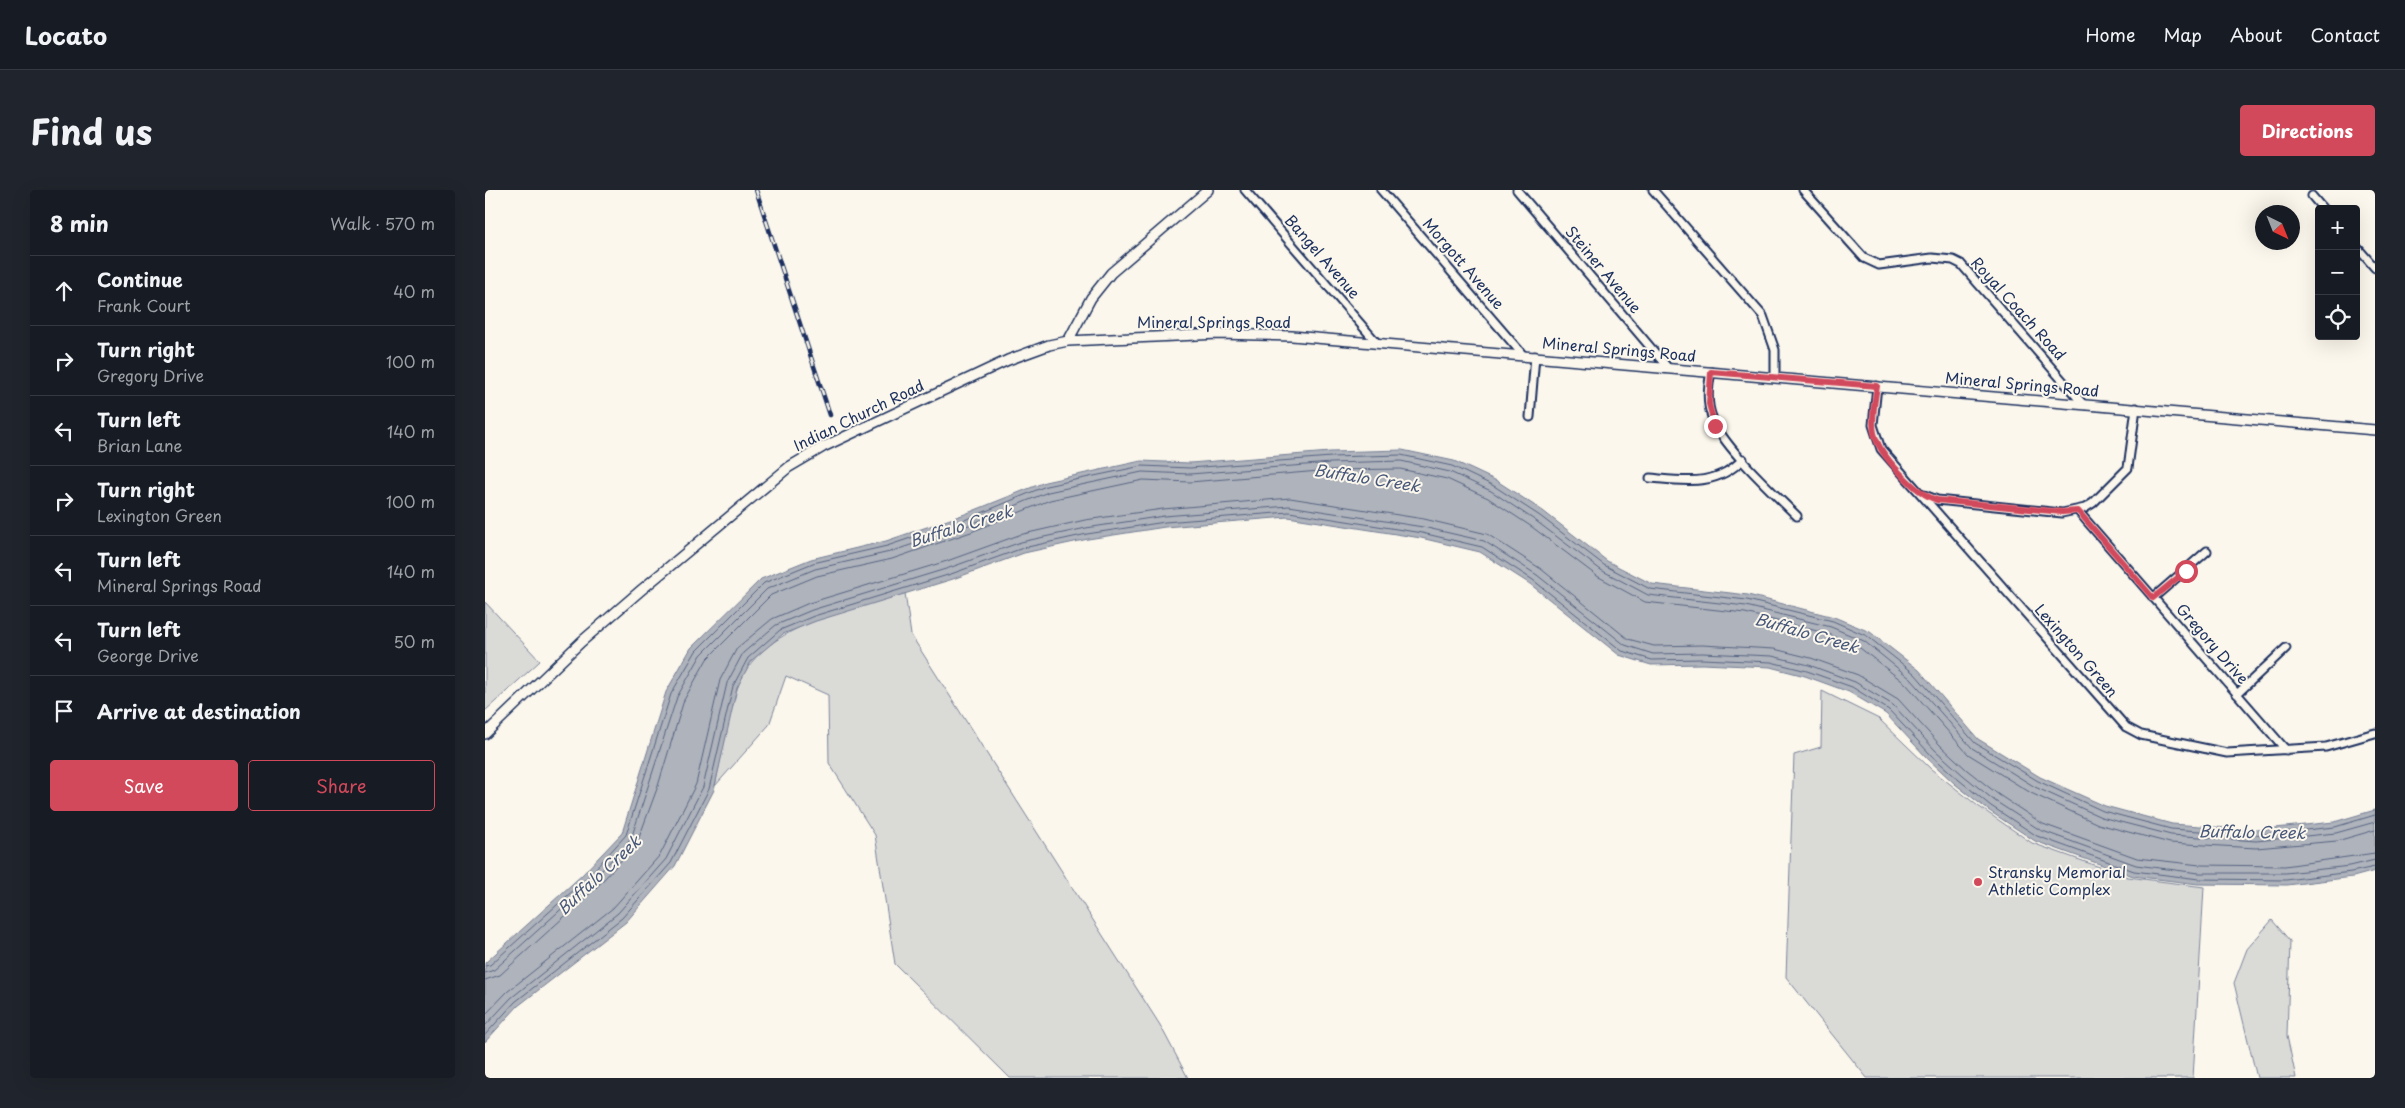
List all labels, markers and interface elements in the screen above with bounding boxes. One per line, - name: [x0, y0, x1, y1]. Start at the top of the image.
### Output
- text: Locato: [25, 17, 107, 53]
- text: Home: [2085, 21, 2135, 48]
- text: Map: [2163, 21, 2202, 48]
- text: About: [2230, 21, 2282, 48]
- text: Contact: [2310, 21, 2380, 48]
- text: Find us: [30, 104, 152, 157]
- button: Directions: [2240, 105, 2375, 156]
- north arrow: [2255, 205, 2300, 250]
- map controls: [2315, 205, 2360, 340]
- button: +: [2315, 205, 2360, 250]
- text: 8 min: [50, 207, 109, 239]
- street label: Bangel Avenue: [1280, 209, 1366, 303]
- text: Walk · 570 m: [330, 211, 435, 235]
- street label: Morgott Avenue: [1418, 212, 1510, 314]
- street label: Steiner Avenue: [1561, 220, 1648, 318]
- button: −: [2315, 250, 2360, 295]
- street label: Royal Coach Road: [1966, 251, 2072, 365]
- text: Continue: [97, 265, 183, 293]
- icon: ahead: [50, 277, 78, 305]
- text: 40 m: [393, 279, 435, 303]
- text: Frank Court: [97, 293, 190, 317]
- button: locate: [2315, 295, 2360, 340]
- street label: Mineral Springs Road: [1137, 310, 1291, 333]
- street label: Mineral Springs Road: [1541, 330, 1697, 367]
- text: Turn right: [97, 335, 195, 363]
- icon: right: [50, 347, 78, 375]
- text: 100 m: [386, 349, 435, 373]
- text: Gregory Drive: [97, 363, 204, 387]
- street label: Mineral Springs Road: [1944, 365, 2100, 402]
- street label: Indian Church Road: [789, 373, 928, 456]
- text: Turn left: [97, 405, 181, 433]
- route end: [1704, 415, 1727, 438]
- icon: left: [50, 417, 78, 445]
- text: 140 m: [387, 419, 435, 443]
- text: Brian Lane: [97, 433, 183, 457]
- water label: Buffalo Creek: [1313, 457, 1423, 497]
- text: Turn right: [97, 475, 195, 503]
- icon: right: [50, 487, 78, 515]
- text: 100 m: [386, 489, 435, 513]
- water label: Buffalo Creek: [906, 498, 1016, 552]
- text: Lexington Green: [97, 503, 222, 527]
- text: Turn left: [97, 545, 181, 573]
- icon: left: [50, 557, 78, 585]
- text: 140 m: [387, 559, 435, 583]
- route start: [2175, 560, 2198, 583]
- text: Mineral Springs Road: [97, 573, 262, 597]
- street label: Lexington Green: [2030, 598, 2124, 702]
- street label: Gregory Drive: [2172, 598, 2255, 688]
- water label: Buffalo Creek: [1753, 606, 1863, 659]
- text: Turn left: [97, 615, 181, 643]
- icon: left: [50, 627, 78, 655]
- text: 50 m: [394, 629, 435, 653]
- text: George Drive: [97, 643, 199, 667]
- icon: arrive: [50, 697, 78, 725]
- text: Arrive at destination: [97, 697, 301, 725]
- button: Save: [50, 760, 238, 811]
- button: Share: [248, 760, 435, 811]
- water label: Buffalo Creek: [2198, 818, 2307, 844]
- water label: Buffalo Creek: [551, 828, 646, 919]
- place label: Stransky Memorial Athletic Complex: [1988, 860, 2126, 900]
- marker: Stransky Memorial Athletic Complex: [1972, 876, 1984, 888]

